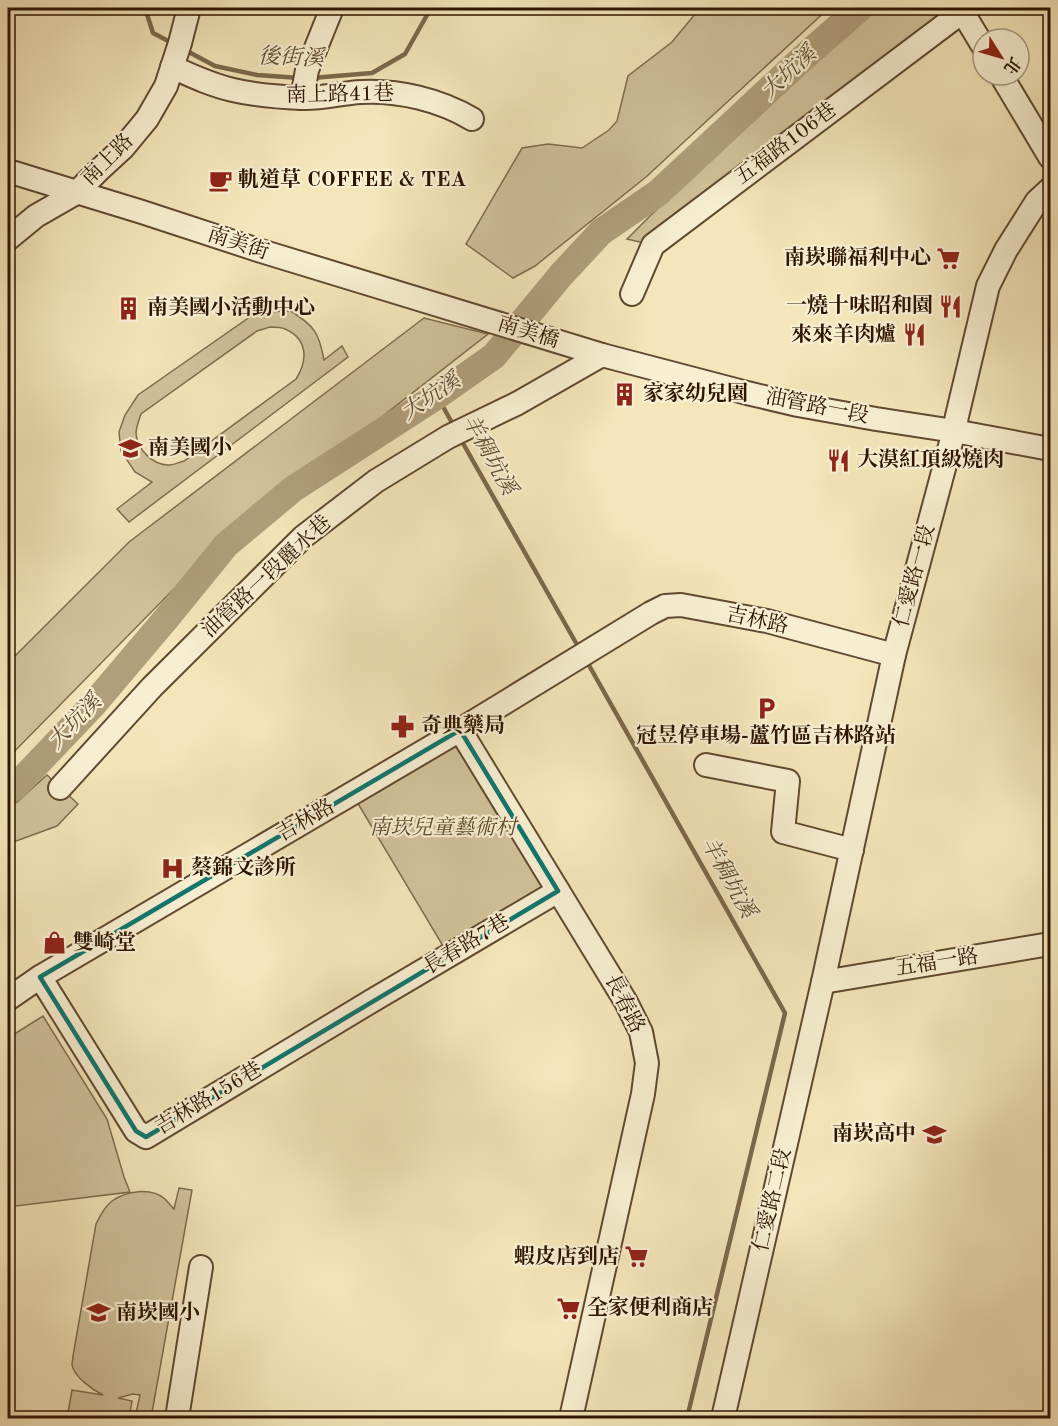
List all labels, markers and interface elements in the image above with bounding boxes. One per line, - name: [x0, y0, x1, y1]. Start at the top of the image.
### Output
- north arrow: [971, 27, 1031, 87]
- water label: 大坑溪: [756, 40, 822, 104]
- water label: 後街溪: [258, 44, 326, 70]
- text: 北: [1000, 54, 1024, 77]
- street label: 南上路41巷: [286, 82, 394, 106]
- street label: 五福路106巷: [730, 98, 840, 189]
- street label: 南上路: [77, 129, 138, 190]
- cafe icon: 軌道草 COFFEE & TEA: [207, 167, 233, 193]
- place label: 軌道草 COFFEE & TEA: [238, 167, 467, 191]
- street label: 南美街: [205, 222, 272, 264]
- supermarket icon: 南崁聯福利中心: [936, 245, 962, 271]
- place label: 南崁聯福利中心: [784, 246, 931, 269]
- restaurant icon: 一燒十味昭和園: [938, 293, 964, 319]
- place label: 一燒十味昭和園: [786, 294, 933, 317]
- building icon: 南美國小活動中心: [116, 295, 142, 321]
- place label: 南美國小活動中心: [147, 295, 315, 319]
- street label: 南美橋: [495, 312, 562, 352]
- restaurant icon: 來來羊肉爐: [901, 322, 927, 348]
- place label: 來來羊肉爐: [791, 323, 896, 346]
- water label: 大坑溪: [396, 367, 466, 425]
- building icon: 家家幼兒園: [612, 381, 638, 407]
- place label: 家家幼兒園: [643, 381, 748, 405]
- street label: 油管路一段: [763, 385, 871, 427]
- water label: 羊稠坑溪: [458, 410, 523, 501]
- school or university icon: 南美國小: [117, 435, 143, 461]
- place label: 南美國小: [148, 436, 232, 459]
- restaurant icon: 大漠紅頂級燒肉: [826, 447, 852, 473]
- place label: 大漠紅頂級燒肉: [857, 448, 1004, 471]
- street label: 油管路一段麗水巷: [197, 511, 336, 642]
- street label: 仁愛路一段: [889, 522, 939, 629]
- street label: 吉林路: [724, 602, 790, 638]
- water label: 大坑溪: [43, 688, 107, 753]
- parking icon: 冠昱停車場-蘆竹區吉林路站: [753, 695, 779, 721]
- pharmacy icon: 奇典藥局: [390, 713, 416, 739]
- place label: 奇典藥局: [421, 714, 505, 737]
- place label: 冠昱停車場-蘆竹區吉林路站: [636, 723, 896, 747]
- street label: 吉林路: [272, 794, 339, 846]
- park label: 南崁兒童藝術村: [370, 816, 519, 839]
- water label: 羊稠坑溪: [697, 833, 762, 924]
- hospital icon: 蔡錦文診所: [160, 855, 186, 881]
- place label: 蔡錦文診所: [191, 855, 296, 879]
- street label: 長春路7巷: [419, 910, 514, 979]
- shop icon: 雙崎堂: [42, 930, 68, 956]
- place label: 雙崎堂: [73, 931, 136, 954]
- street label: 五福一路: [894, 944, 980, 980]
- street label: 長春路: [600, 970, 649, 1037]
- street label: 吉林路156巷: [151, 1057, 266, 1139]
- place label: 南崁高中: [832, 1121, 916, 1145]
- school or university icon: 南崁高中: [921, 1121, 947, 1147]
- street label: 仁愛路二段: [749, 1146, 795, 1254]
- place label: 蝦皮店到店: [514, 1244, 619, 1268]
- supermarket icon: 蝦皮店到店: [624, 1244, 650, 1270]
- supermarket icon: 全家便利商店: [556, 1295, 582, 1321]
- place label: 全家便利商店: [587, 1295, 713, 1319]
- school or university icon: 南崁國小: [85, 1300, 111, 1326]
- place label: 南崁國小: [116, 1301, 200, 1324]

